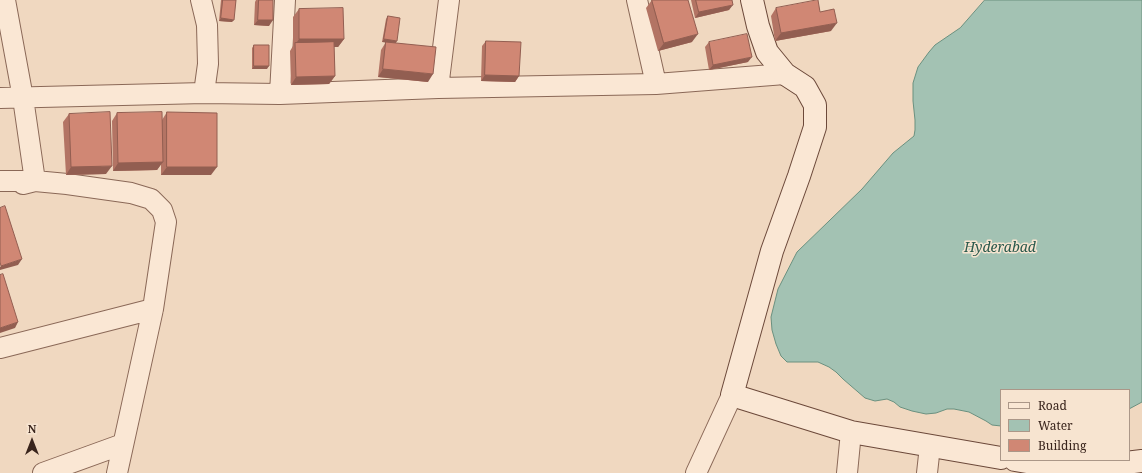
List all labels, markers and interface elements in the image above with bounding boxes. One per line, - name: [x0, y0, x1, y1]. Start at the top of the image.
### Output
- water label: Hyderabad: [964, 240, 1036, 256]
- legend: [1000, 389, 1130, 461]
- text: Road: [1038, 397, 1067, 414]
- text: Water: [1038, 417, 1073, 434]
- north arrow: [12, 421, 52, 461]
- text: N: [28, 421, 36, 436]
- text: Building: [1038, 437, 1086, 454]

